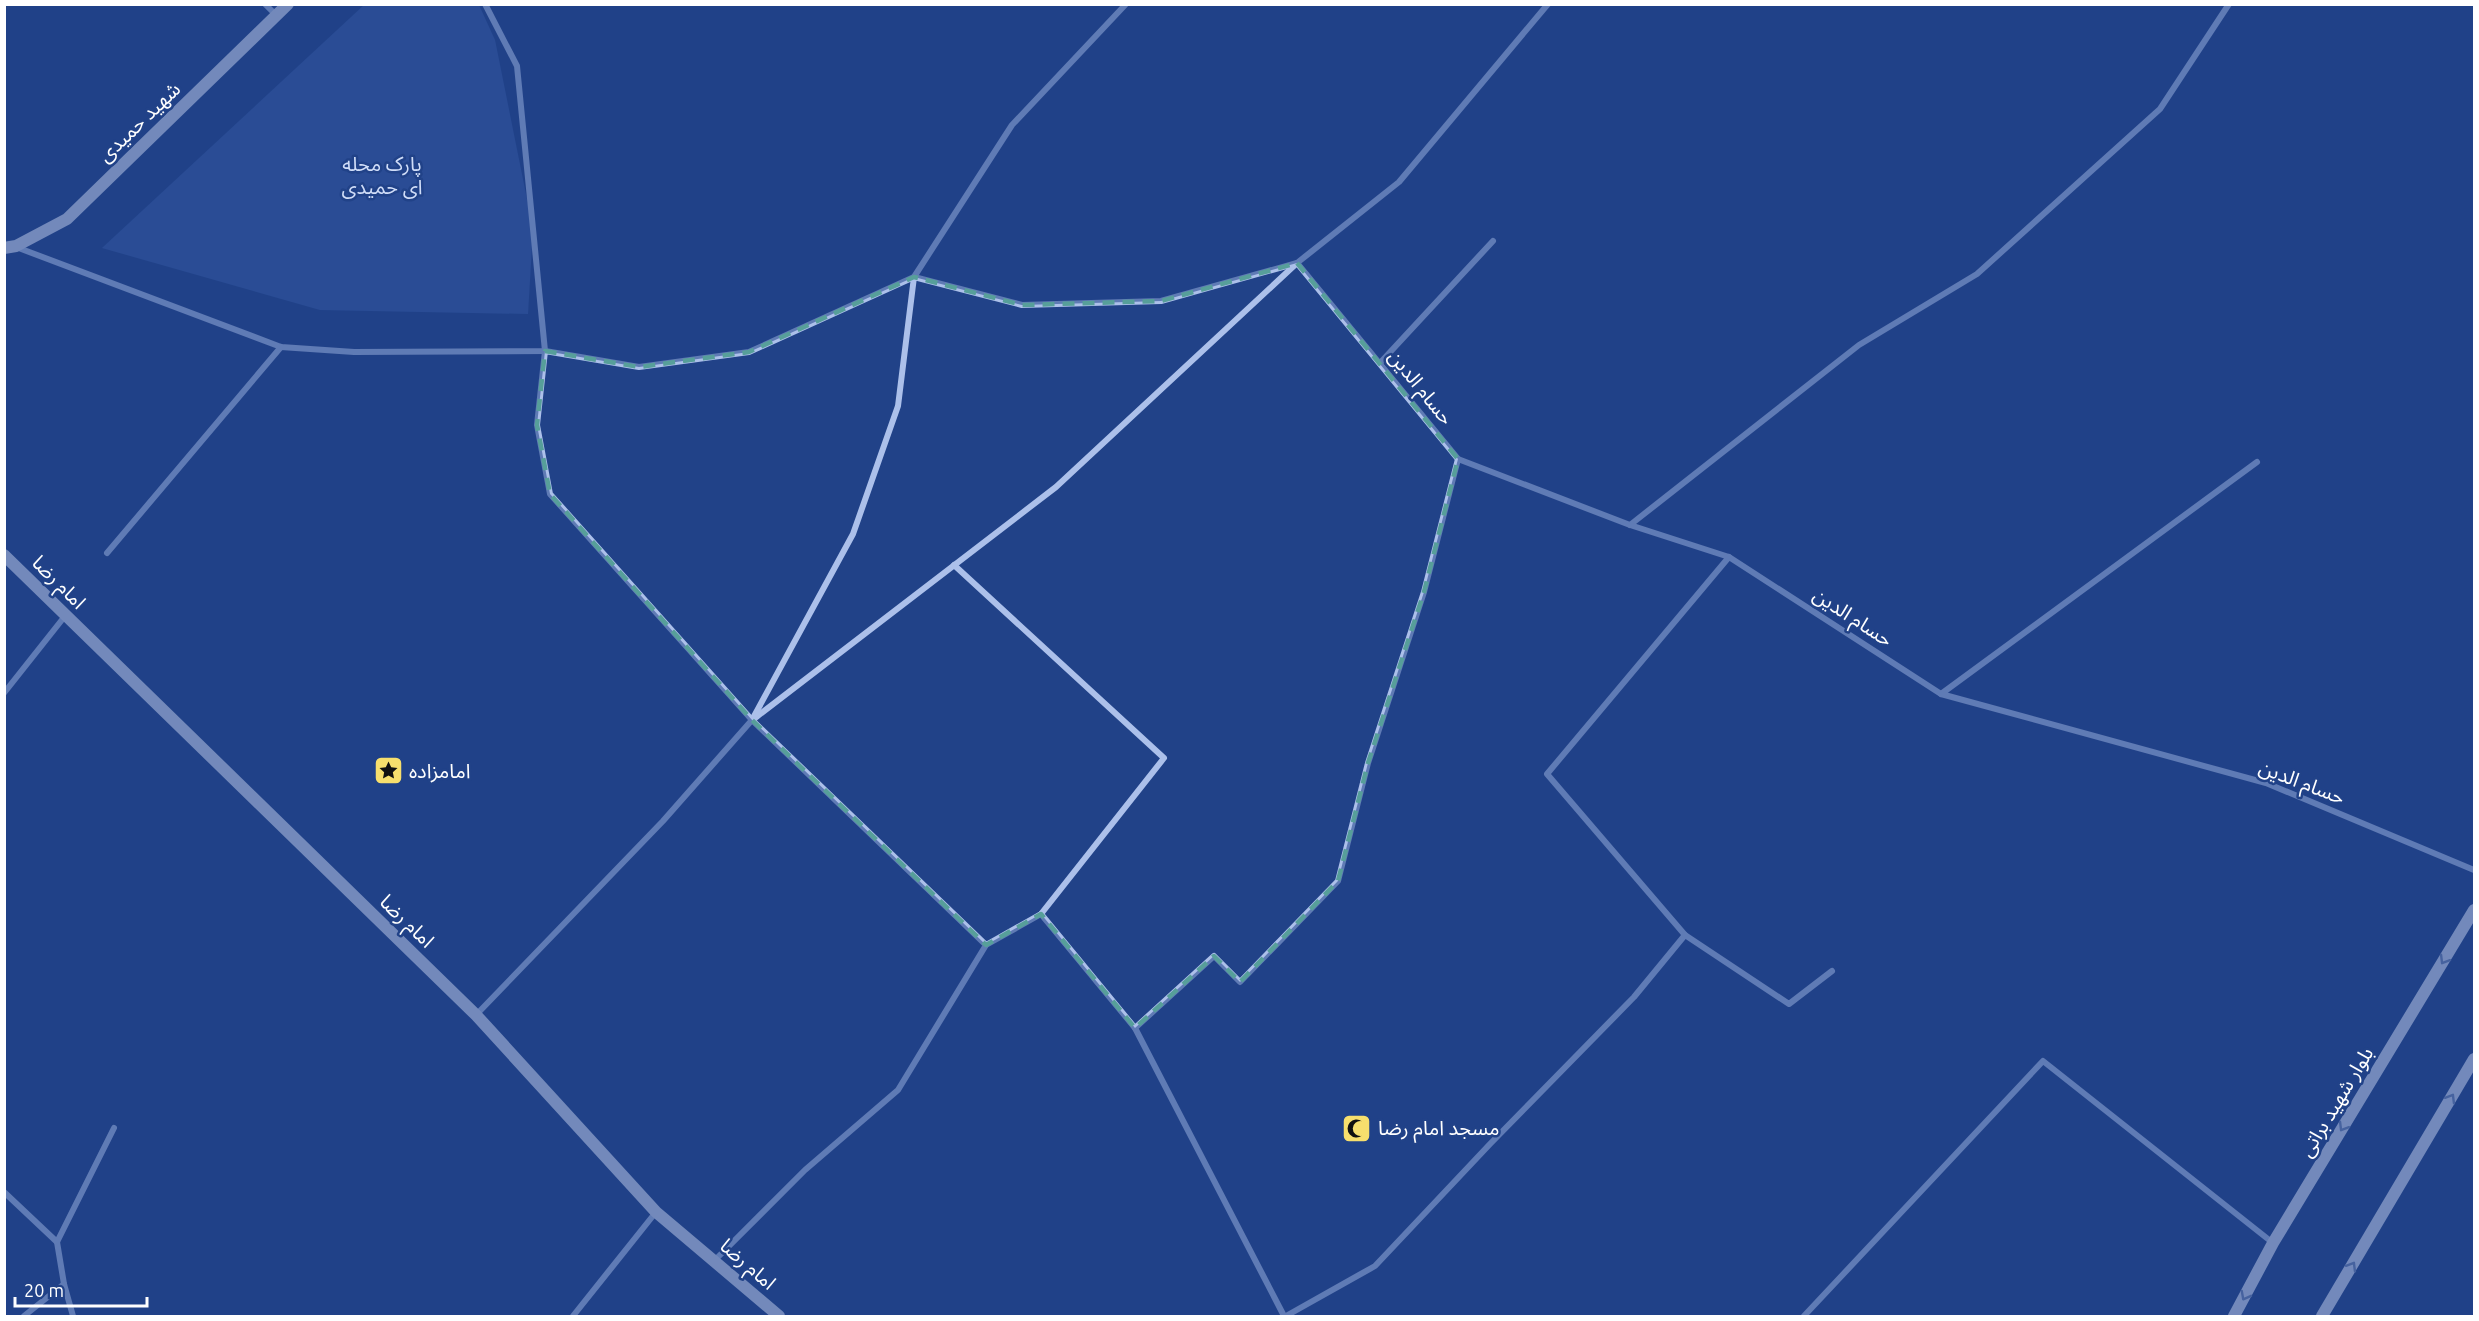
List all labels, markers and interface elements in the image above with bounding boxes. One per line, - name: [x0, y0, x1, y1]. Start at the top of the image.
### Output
- street label: شهید حمیدی: [93, 77, 185, 167]
- park label: پارک محله ای حمیدی: [341, 152, 423, 199]
- street label: حسام الدین: [1381, 344, 1459, 431]
- street label: امام رضا: [25, 550, 91, 616]
- street label: حسام الدین: [1807, 582, 1897, 654]
- place icon: امامزاده: [372, 755, 404, 787]
- street label: حسام الدین: [2255, 755, 2348, 812]
- place label: امامزاده: [409, 759, 470, 783]
- street label: امام رضا: [373, 889, 439, 955]
- one-way arrow: [2440, 954, 2452, 964]
- street label: بلوار شهید براتی: [2294, 1043, 2378, 1161]
- one-way arrow: [2444, 1094, 2455, 1104]
- mosque icon: مسجد امام رضا: [1341, 1112, 1373, 1144]
- place label: مسجد امام رضا: [1378, 1116, 1499, 1143]
- one-way arrow: [2339, 1121, 2351, 1131]
- street label: امام رضا: [713, 1233, 781, 1297]
- one-way arrow: [2344, 1262, 2356, 1272]
- scale bar: [15, 1270, 147, 1308]
- text: 20 m: [24, 1280, 64, 1300]
- one-way arrow: [2241, 1289, 2252, 1300]

